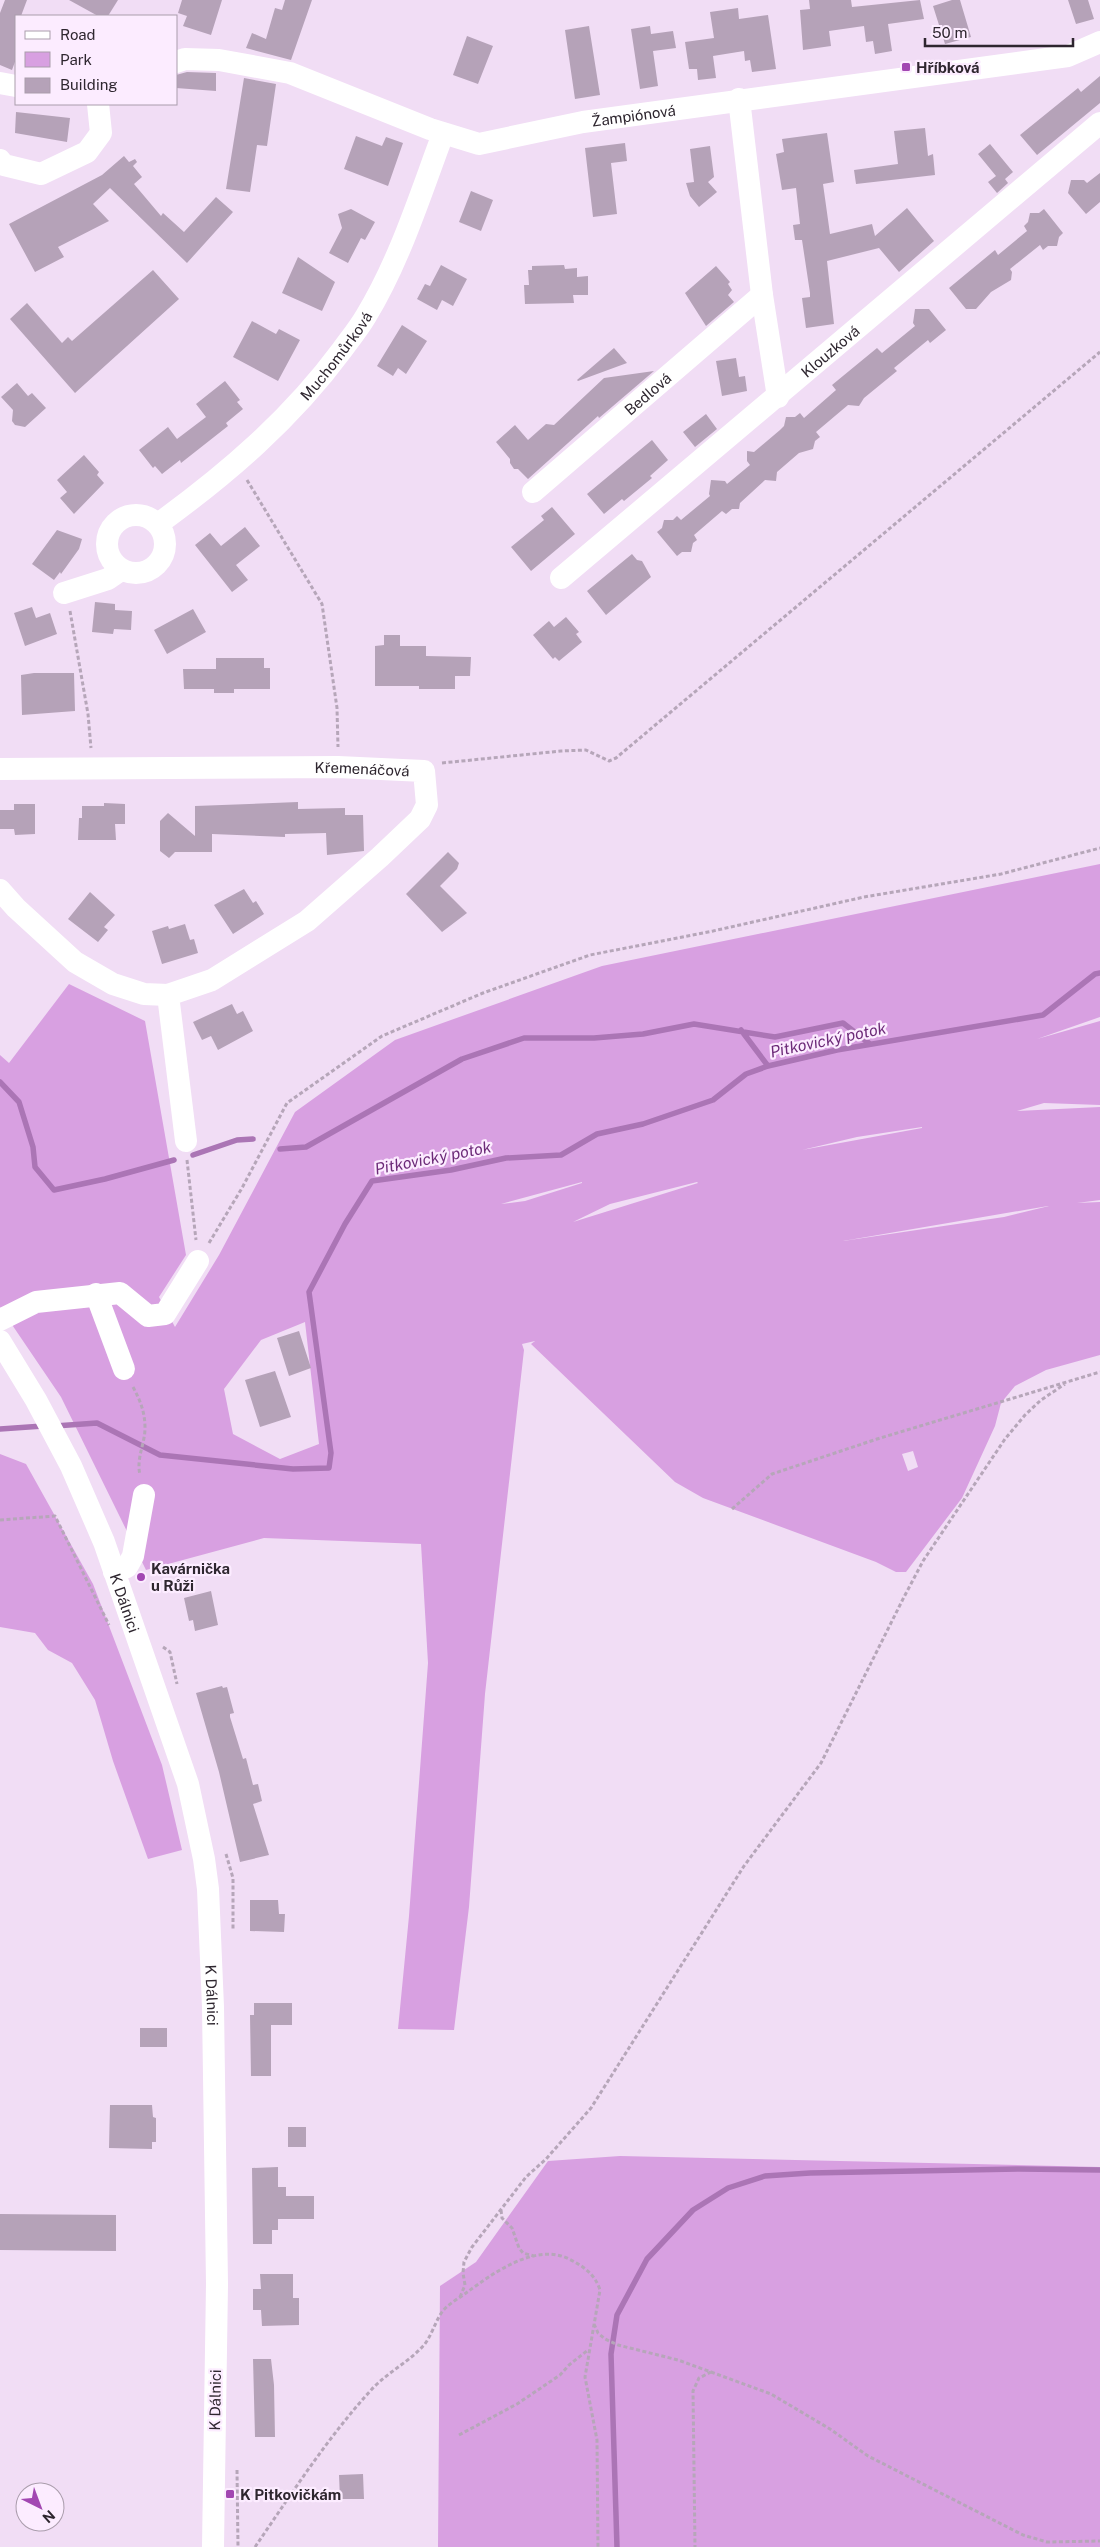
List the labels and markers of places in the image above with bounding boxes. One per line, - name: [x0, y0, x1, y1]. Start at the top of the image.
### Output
- place label: Hříbková: [916, 59, 980, 76]
- marker: Hříbková: [900, 61, 912, 73]
- place label: Kavárnička u Růži: [151, 1560, 230, 1594]
- marker: Kavárnička u Růži: [135, 1571, 147, 1583]
- place label: K Pitkovičkám: [240, 2486, 341, 2503]
- marker: K Pitkovičkám: [224, 2488, 236, 2500]

